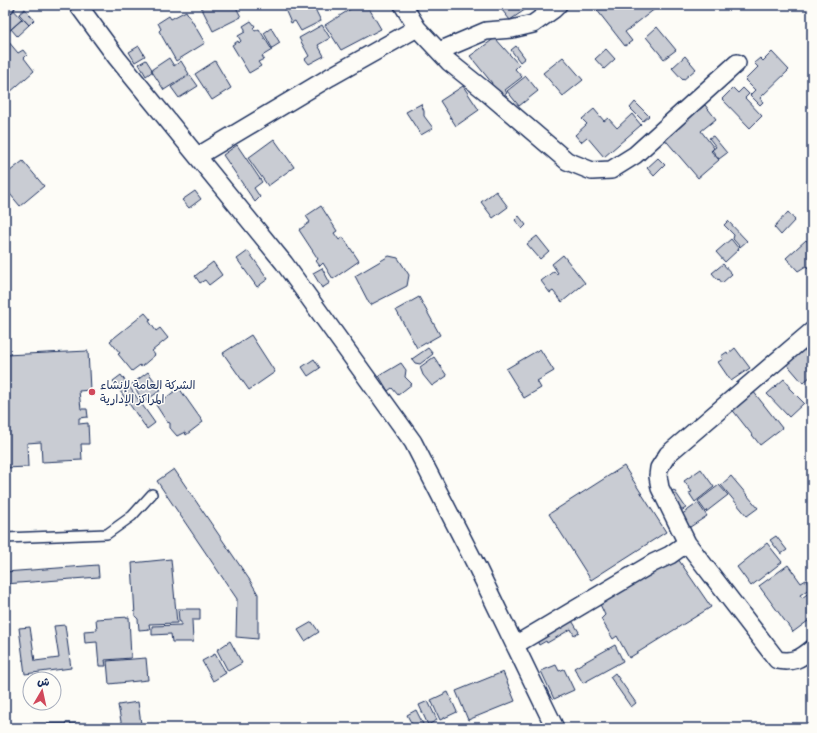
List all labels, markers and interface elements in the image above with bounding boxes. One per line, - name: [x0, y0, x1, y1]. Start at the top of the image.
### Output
- place label: الشركة العامة لإنشاء المراكز الإدارية: [100, 378, 196, 407]
- marker: الشركة العامة لإنشاء المراكز الإدارية: [87, 387, 97, 397]
- north arrow: [22, 671, 62, 711]
- text: ش: [36, 674, 50, 689]

